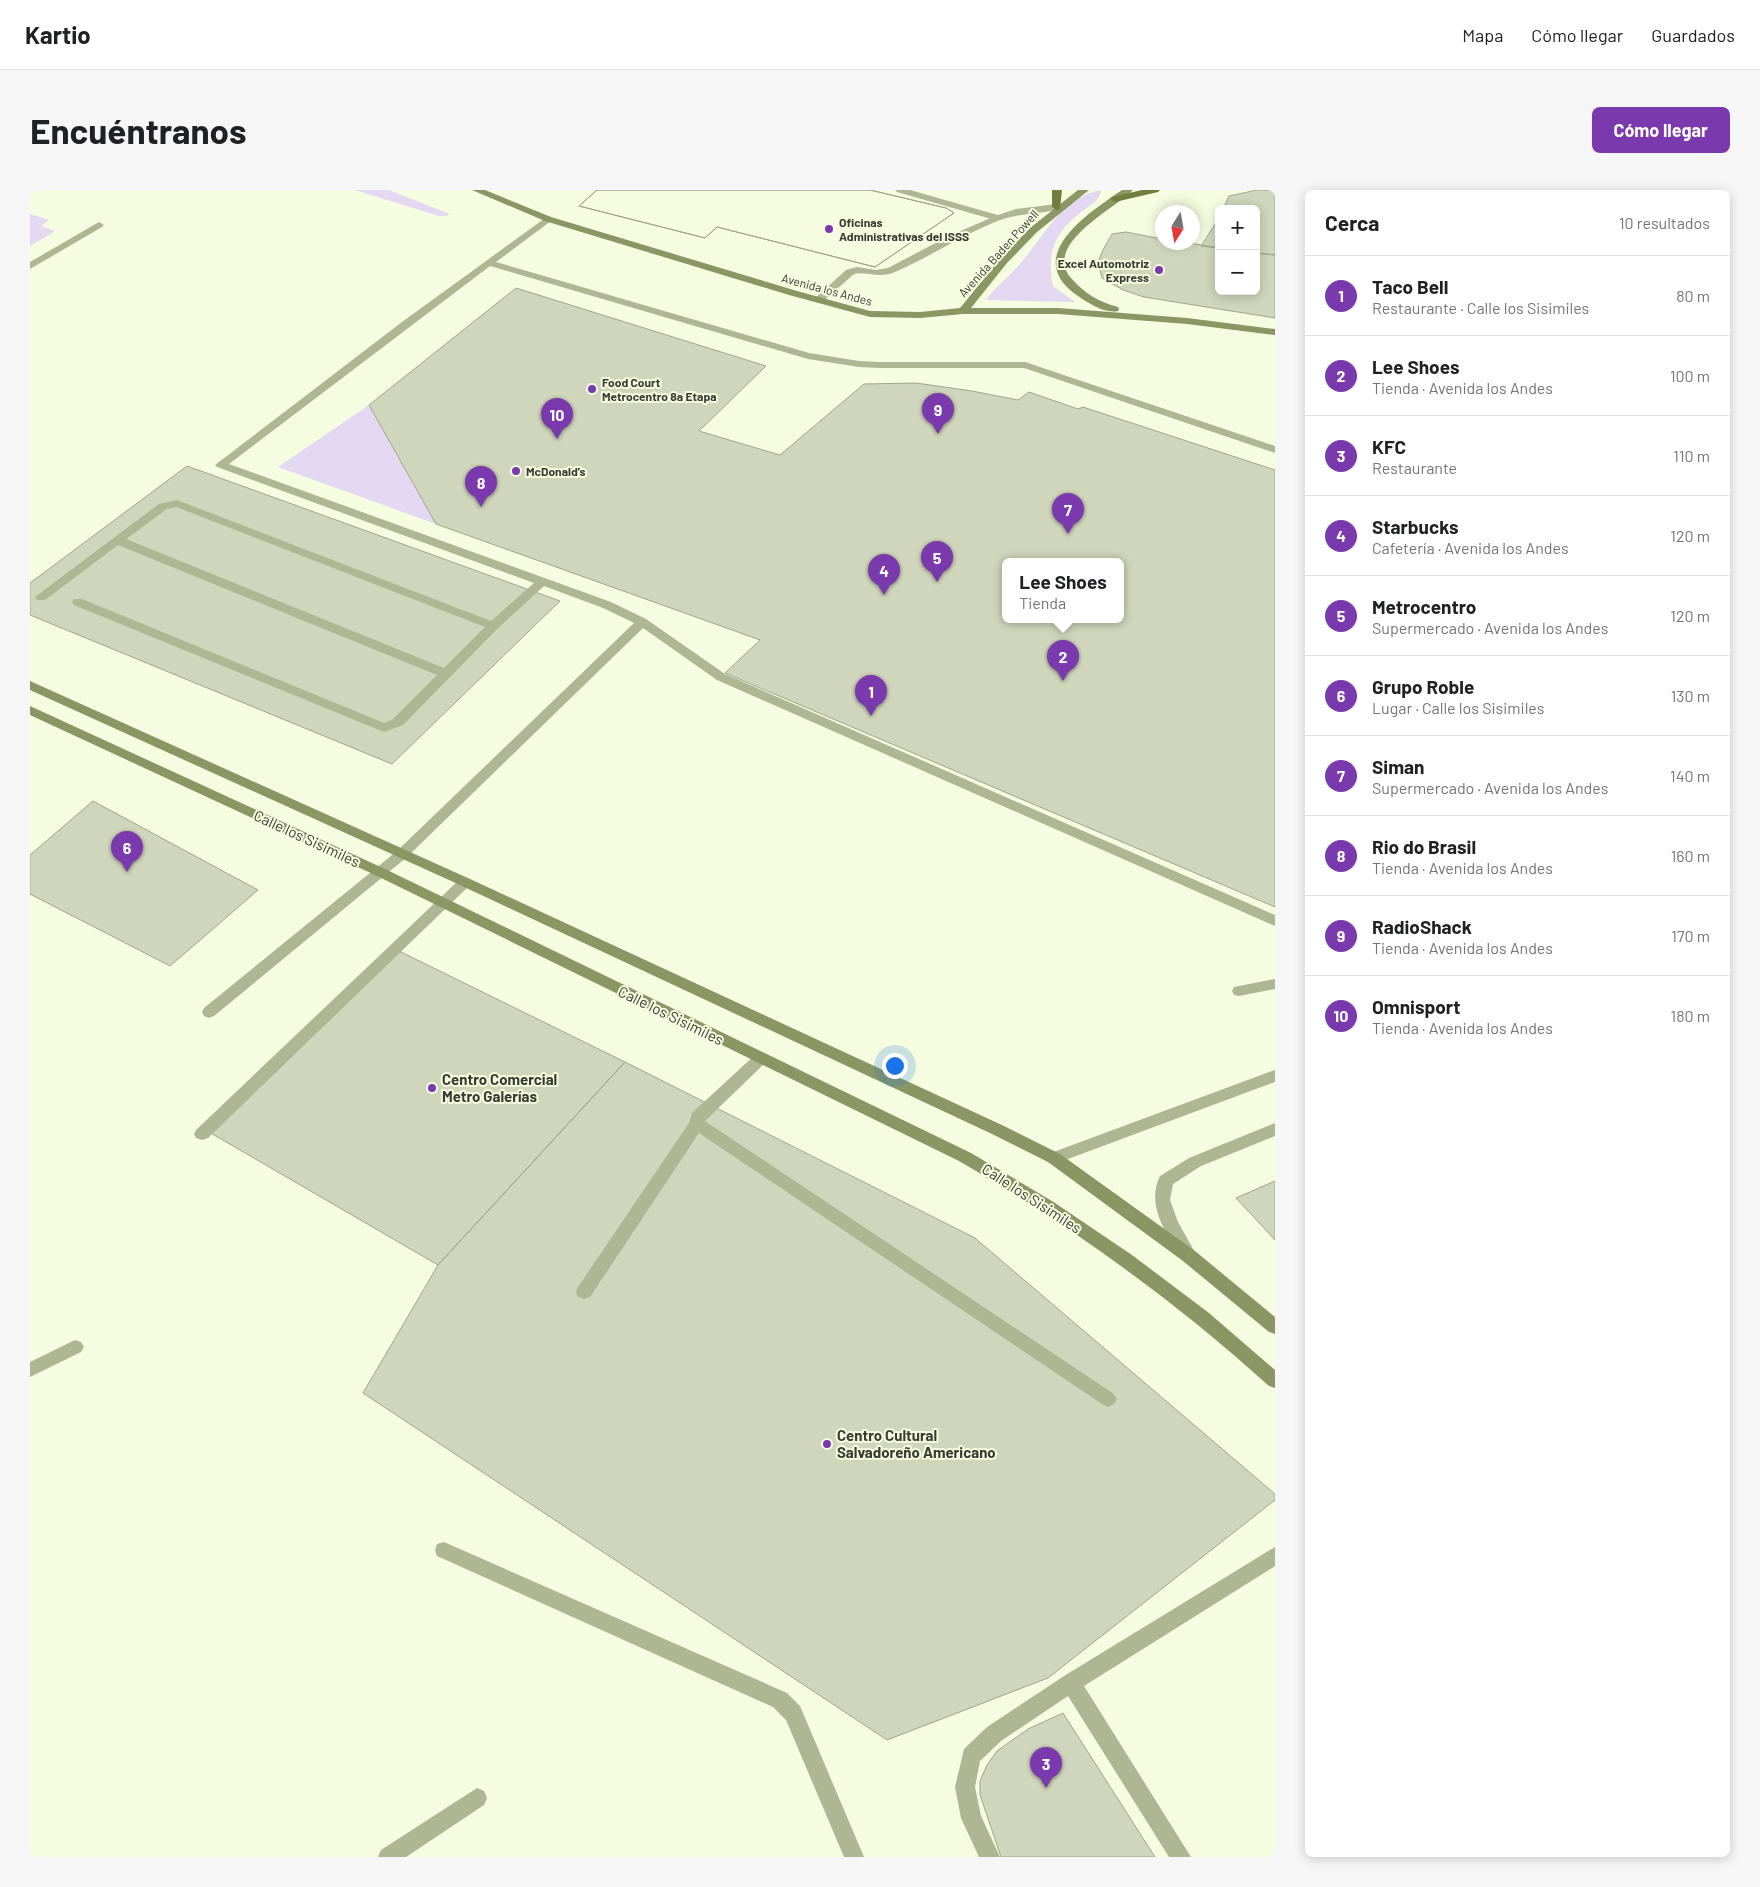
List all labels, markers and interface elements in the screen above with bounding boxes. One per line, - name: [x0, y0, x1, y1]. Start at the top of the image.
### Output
- text: Kartio: [25, 20, 91, 49]
- text: Mapa: [1462, 24, 1503, 46]
- text: Cómo llegar: [1531, 24, 1623, 46]
- text: Guardados: [1651, 24, 1735, 46]
- button: Cómo llegar: [1592, 107, 1730, 153]
- text: Encuéntranos: [30, 109, 247, 151]
- north arrow: [1155, 205, 1200, 250]
- map controls: [1215, 205, 1260, 295]
- button: +: [1215, 205, 1260, 250]
- street label: Avenida Baden Powell: [955, 207, 1041, 299]
- text: Cerca: [1325, 210, 1379, 235]
- text: 10 resultados: [1619, 213, 1710, 232]
- place label: Oficinas Administrativas del ISSS: [839, 215, 969, 243]
- marker: Oficinas Administrativas del ISSS: [823, 223, 835, 235]
- button: −: [1215, 250, 1260, 295]
- place label: Excel Automotriz Express: [1058, 256, 1149, 284]
- marker: Excel Automotriz Express: [1153, 264, 1165, 276]
- street label: Avenida los Andes: [780, 270, 874, 308]
- text: Taco Bell: [1372, 275, 1448, 298]
- text: 1: [1338, 286, 1344, 305]
- text: 80 m: [1676, 286, 1710, 305]
- text: Restaurante · Calle los Sisimiles: [1372, 298, 1589, 317]
- text: Lee Shoes: [1372, 355, 1459, 378]
- text: 2: [1337, 366, 1345, 385]
- text: 100 m: [1670, 366, 1710, 385]
- place label: Food Court Metrocentro 8a Etapa: [602, 375, 717, 403]
- text: Tienda · Avenida los Andes: [1372, 378, 1553, 397]
- marker: Food Court Metrocentro 8a Etapa: [586, 383, 598, 395]
- pin: 9: [922, 393, 954, 434]
- pin: 10: [541, 398, 573, 439]
- text: KFC: [1372, 435, 1406, 458]
- text: 3: [1337, 446, 1345, 465]
- text: 110 m: [1673, 446, 1710, 465]
- text: Restaurante: [1372, 458, 1457, 477]
- place label: McDonald's: [526, 464, 586, 478]
- marker: McDonald's: [510, 465, 522, 477]
- pin: 8: [465, 466, 497, 507]
- pin: 7: [1052, 493, 1084, 534]
- text: Starbucks: [1372, 515, 1459, 538]
- text: 4: [1336, 526, 1346, 545]
- text: 120 m: [1670, 526, 1710, 545]
- text: Cafetería · Avenida los Andes: [1372, 538, 1569, 557]
- pin: 5: [921, 541, 953, 582]
- pin: 4: [868, 554, 900, 595]
- popup: [1002, 558, 1124, 623]
- text: Lee Shoes: [1019, 570, 1107, 593]
- text: Tienda: [1019, 593, 1066, 612]
- text: Metrocentro: [1372, 595, 1476, 618]
- text: 5: [1337, 606, 1345, 625]
- text: 120 m: [1670, 606, 1710, 625]
- text: Supermercado · Avenida los Andes: [1372, 618, 1608, 637]
- pin: 2: [1047, 640, 1079, 681]
- pin: 1: [855, 675, 887, 716]
- text: Grupo Roble: [1372, 675, 1474, 698]
- text: 6: [1337, 686, 1345, 705]
- text: 130 m: [1671, 686, 1710, 705]
- text: Lugar · Calle los Sisimiles: [1372, 698, 1544, 717]
- text: Siman: [1372, 755, 1424, 778]
- text: 7: [1337, 766, 1345, 785]
- text: 140 m: [1670, 766, 1710, 785]
- text: Supermercado · Avenida los Andes: [1372, 778, 1608, 797]
- street label: Calle los Sisimiles: [251, 806, 363, 870]
- pin: 6: [111, 831, 143, 872]
- text: Rio do Brasil: [1372, 835, 1476, 858]
- text: 8: [1337, 846, 1345, 865]
- text: 160 m: [1671, 846, 1710, 865]
- text: Tienda · Avenida los Andes: [1372, 858, 1553, 877]
- text: RadioShack: [1372, 915, 1472, 938]
- text: 9: [1337, 926, 1345, 945]
- text: 170 m: [1671, 926, 1710, 945]
- text: Tienda · Avenida los Andes: [1372, 938, 1553, 957]
- street label: Calle los Sisimiles: [615, 982, 727, 1048]
- text: Omnisport: [1372, 995, 1460, 1018]
- text: 10: [1334, 1006, 1348, 1025]
- text: 180 m: [1671, 1006, 1710, 1025]
- text: Tienda · Avenida los Andes: [1372, 1018, 1553, 1037]
- your location: [882, 1053, 908, 1079]
- place label: Centro Comercial Metro Galerías: [442, 1070, 557, 1105]
- marker: Centro Comercial Metro Galerías: [426, 1082, 438, 1094]
- street label: Calle los Sisimiles: [979, 1159, 1085, 1237]
- place label: Centro Cultural Salvadoreño Americano: [837, 1426, 996, 1461]
- marker: Centro Cultural Salvadoreño Americano: [821, 1438, 833, 1450]
- pin: 3: [1030, 1747, 1062, 1788]

